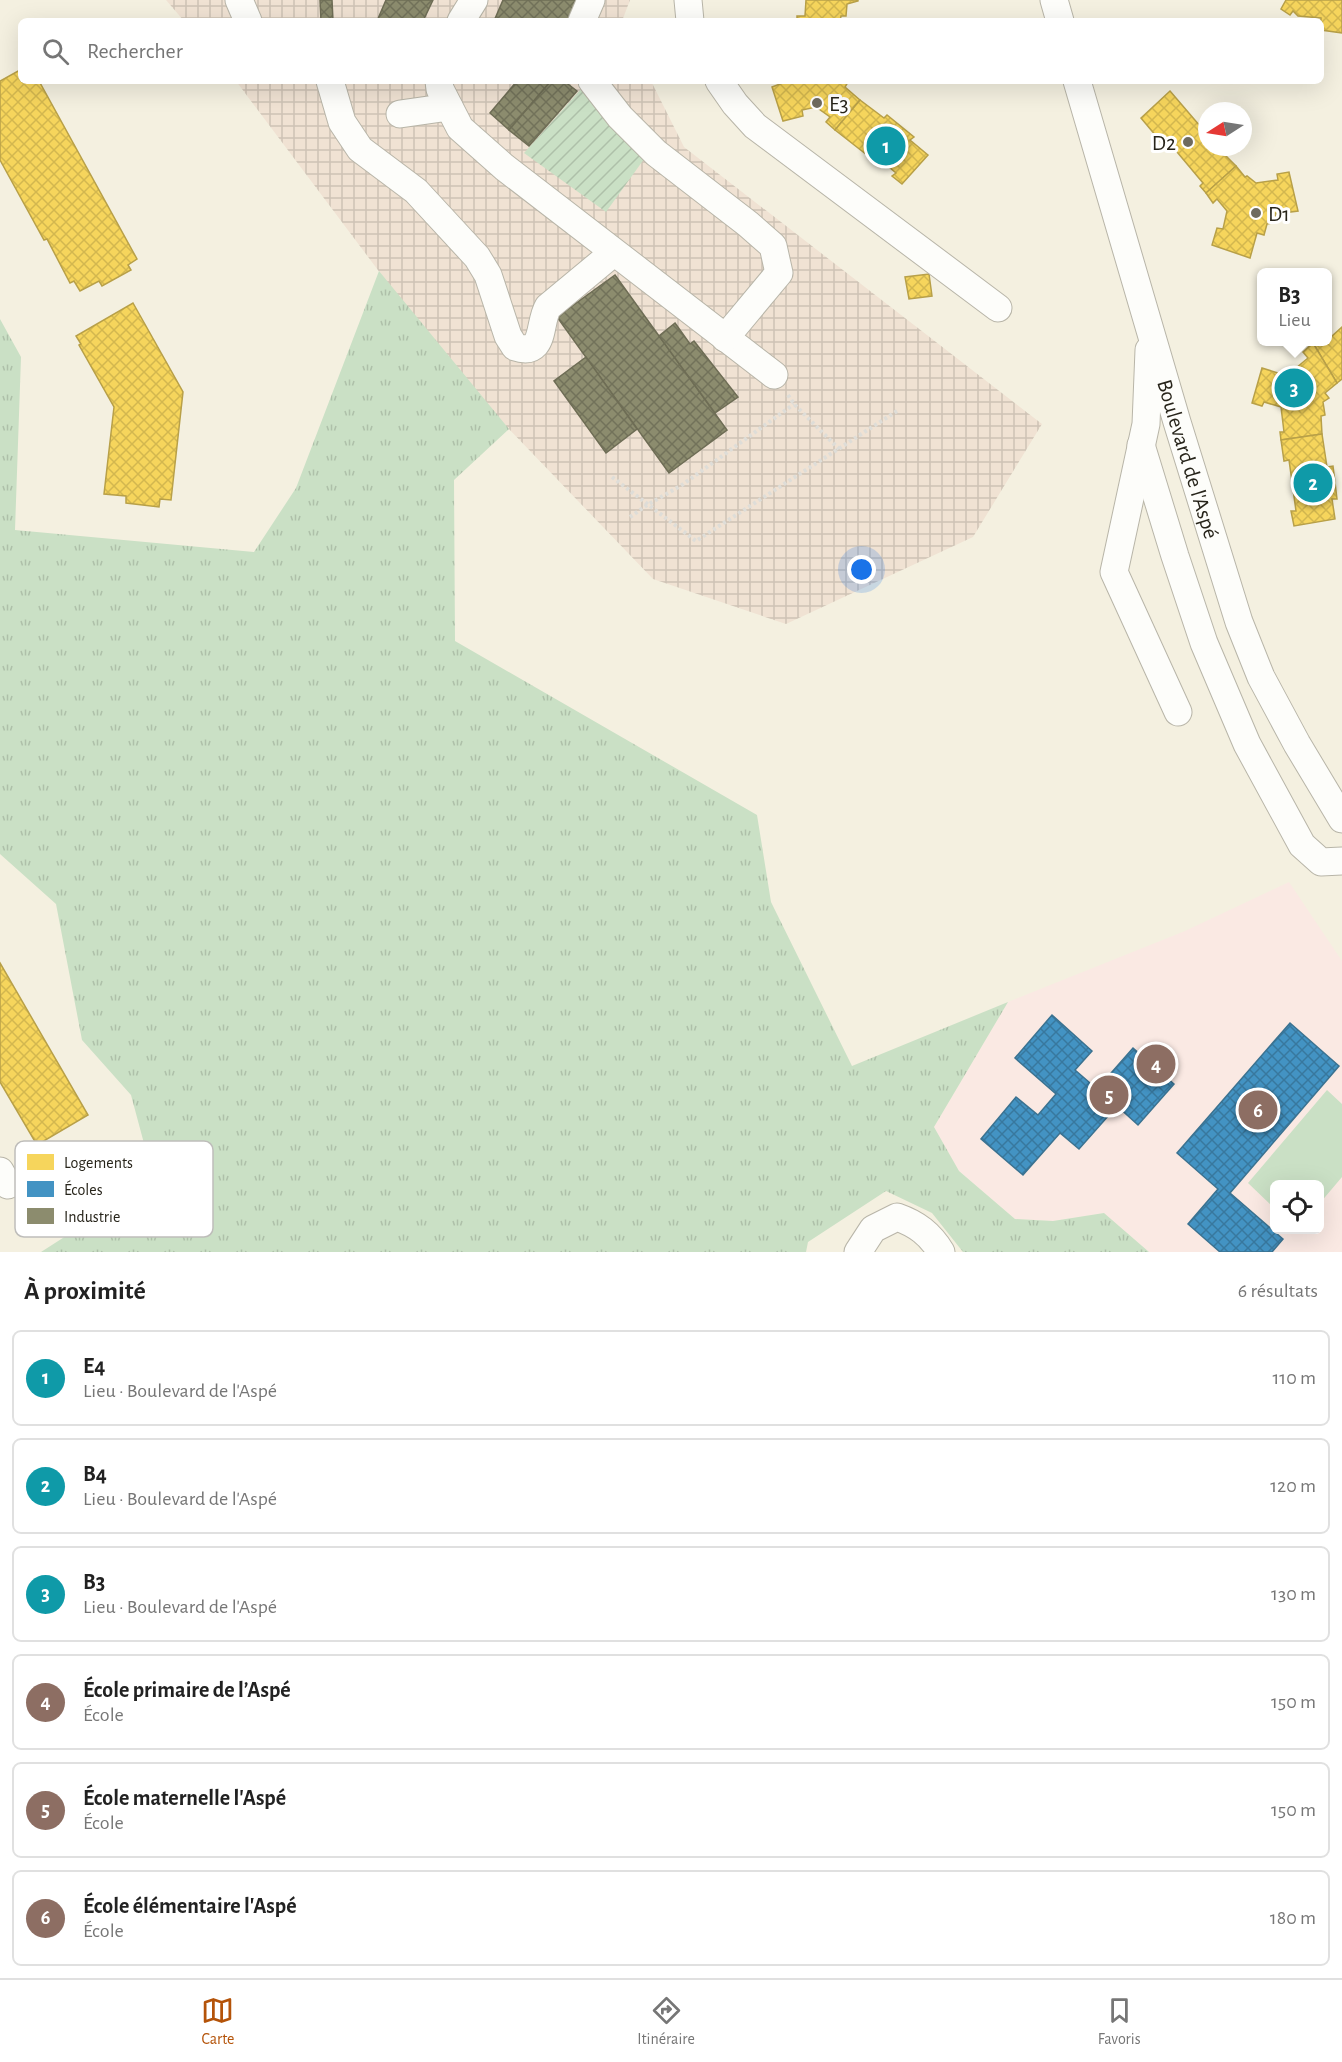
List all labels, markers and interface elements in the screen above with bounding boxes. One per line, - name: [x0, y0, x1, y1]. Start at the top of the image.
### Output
- search box: [18, 18, 1324, 84]
- icon: search: [39, 35, 72, 68]
- text: Rechercher: [87, 40, 183, 62]
- place label: E3: [829, 93, 849, 115]
- marker: E3: [810, 96, 824, 110]
- north arrow: [1198, 102, 1252, 156]
- pin: 1: [866, 124, 906, 168]
- place label: D2: [1152, 132, 1176, 154]
- marker: D2: [1181, 135, 1195, 149]
- place label: D1: [1268, 203, 1290, 225]
- marker: D1: [1249, 206, 1263, 220]
- popup: [1257, 268, 1332, 346]
- text: B3: [1278, 284, 1300, 306]
- text: Lieu: [1278, 310, 1311, 330]
- pin: 3: [1274, 366, 1314, 410]
- street label: Boulevard de l'Aspé: [1153, 377, 1222, 542]
- pin: 2: [1294, 460, 1332, 506]
- your location: [847, 555, 876, 584]
- pin: 4: [1136, 1042, 1176, 1086]
- pin: 5: [1090, 1072, 1128, 1118]
- pin: 6: [1238, 1088, 1278, 1132]
- legend: [15, 1141, 213, 1237]
- text: Logements: [64, 1155, 133, 1171]
- text: Écoles: [64, 1180, 103, 1198]
- map controls: [1270, 1180, 1324, 1234]
- button: locate: [1270, 1180, 1324, 1234]
- text: Industrie: [64, 1209, 120, 1225]
- text: À proximité: [24, 1278, 146, 1304]
- text: 6 résultats: [1238, 1281, 1318, 1301]
- text: E4: [83, 1355, 105, 1377]
- text: 1: [42, 1368, 49, 1388]
- text: 110 m: [1272, 1368, 1316, 1388]
- text: Lieu · Boulevard de l'Aspé: [83, 1381, 277, 1401]
- text: B4: [83, 1463, 107, 1485]
- text: 2: [41, 1476, 50, 1496]
- text: 120 m: [1270, 1476, 1316, 1496]
- text: Lieu · Boulevard de l'Aspé: [83, 1489, 277, 1509]
- text: B3: [83, 1571, 105, 1593]
- text: 3: [41, 1584, 50, 1604]
- text: 130 m: [1271, 1584, 1316, 1604]
- text: Lieu · Boulevard de l'Aspé: [83, 1597, 277, 1617]
- text: École primaire de l’Aspé: [83, 1679, 291, 1701]
- text: 4: [40, 1692, 51, 1712]
- text: 150 m: [1271, 1692, 1316, 1712]
- text: École: [83, 1705, 124, 1725]
- text: École maternelle l'Aspé: [83, 1787, 286, 1809]
- text: 5: [41, 1800, 50, 1820]
- text: 150 m: [1271, 1800, 1316, 1820]
- text: École: [83, 1813, 124, 1833]
- text: École élémentaire l'Aspé: [83, 1895, 297, 1917]
- text: 6: [41, 1908, 50, 1928]
- text: 180 m: [1270, 1908, 1316, 1928]
- text: École: [83, 1921, 124, 1941]
- tab: Carte: [201, 1994, 234, 2049]
- tab: Itinéraire: [637, 1994, 695, 2049]
- tab: Favoris: [1098, 1994, 1141, 2049]

